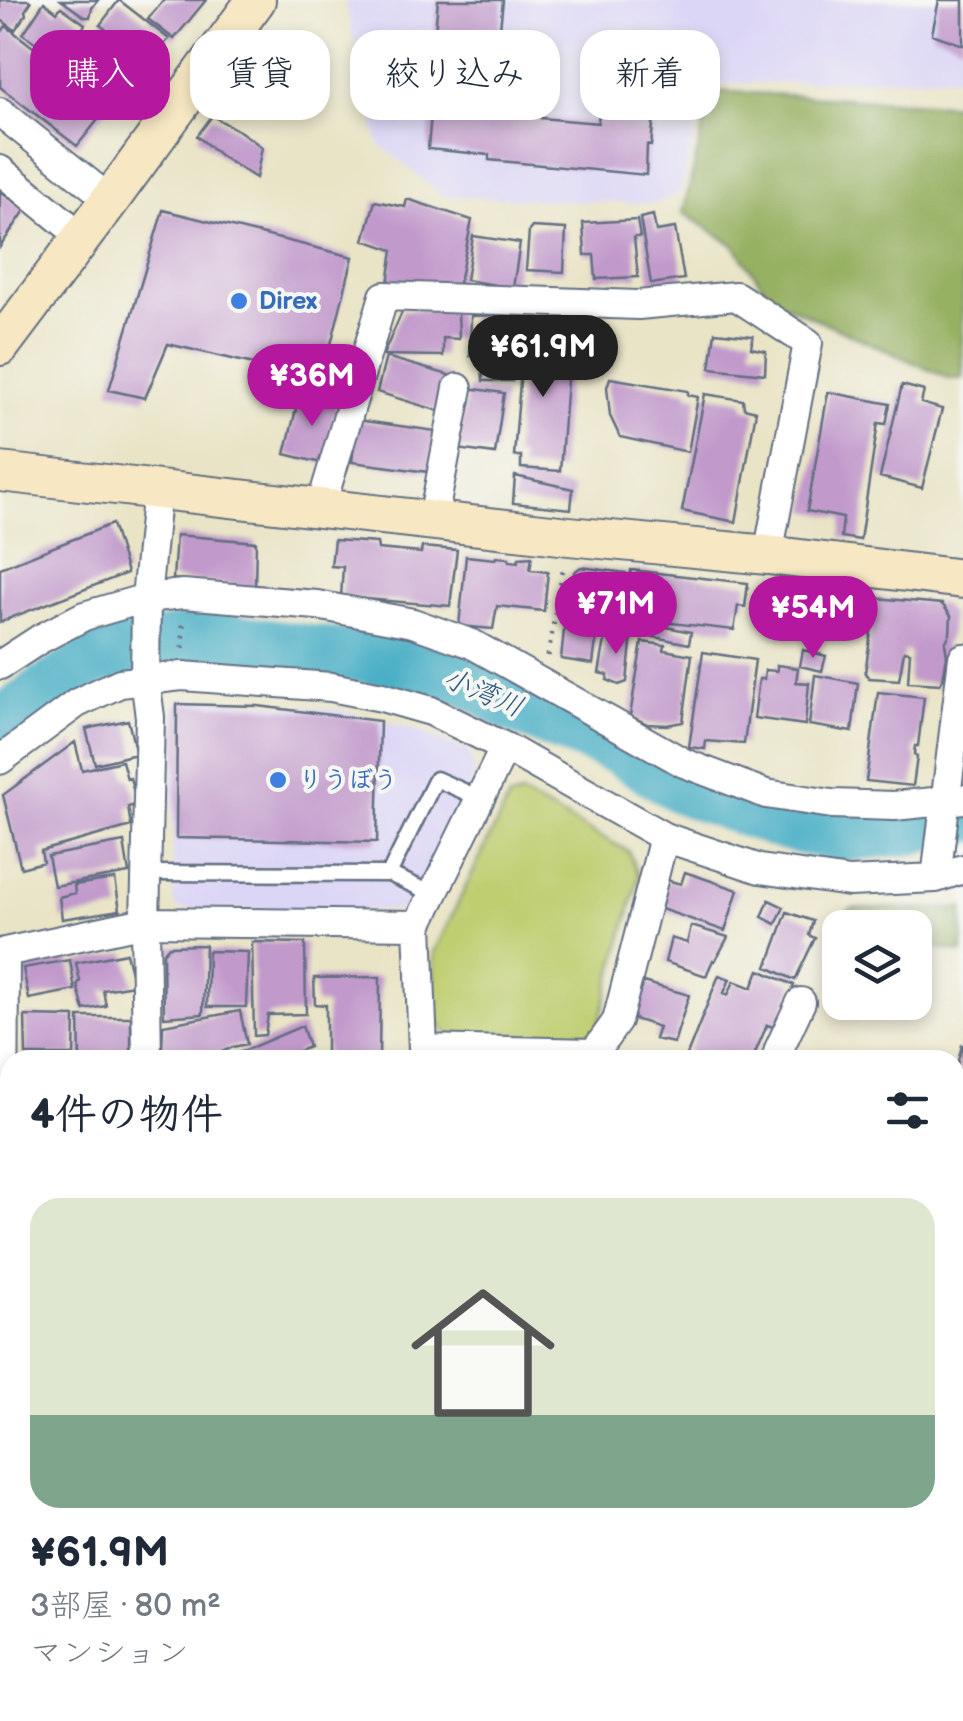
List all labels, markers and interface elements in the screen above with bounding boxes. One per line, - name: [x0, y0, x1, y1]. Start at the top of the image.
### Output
- chip: 購入: [30, 30, 170, 120]
- chip: 賃貸: [190, 30, 330, 120]
- chip: 絞り込み: [350, 30, 560, 120]
- chip: 新着: [580, 30, 720, 120]
- place label: Direx: [259, 286, 317, 317]
- marker: Direx: [228, 290, 250, 312]
- pin: ¥61.9M: [462, 315, 624, 400]
- text: ¥61.9M: [490, 328, 596, 367]
- pin: ¥36M: [253, 344, 371, 429]
- text: ¥36M: [269, 357, 355, 396]
- pin: ¥71M: [557, 572, 675, 657]
- pin: ¥54M: [754, 576, 872, 661]
- text: ¥71M: [577, 585, 655, 624]
- text: ¥54M: [771, 589, 855, 628]
- water label: 小湾川: [438, 661, 528, 725]
- place label: りうぼう: [298, 765, 398, 796]
- marker: りうぼう: [267, 769, 289, 791]
- map controls: [822, 910, 932, 1020]
- button: layers: [822, 910, 932, 1020]
- icon: filters: [880, 1083, 935, 1138]
- text: 4件の物件: [30, 1090, 223, 1141]
- icon: home: [393, 1263, 573, 1443]
- text: ¥61.9M: [30, 1528, 169, 1579]
- text: 3部屋 · 80 m²: [30, 1587, 221, 1626]
- text: マンション: [30, 1634, 189, 1673]

